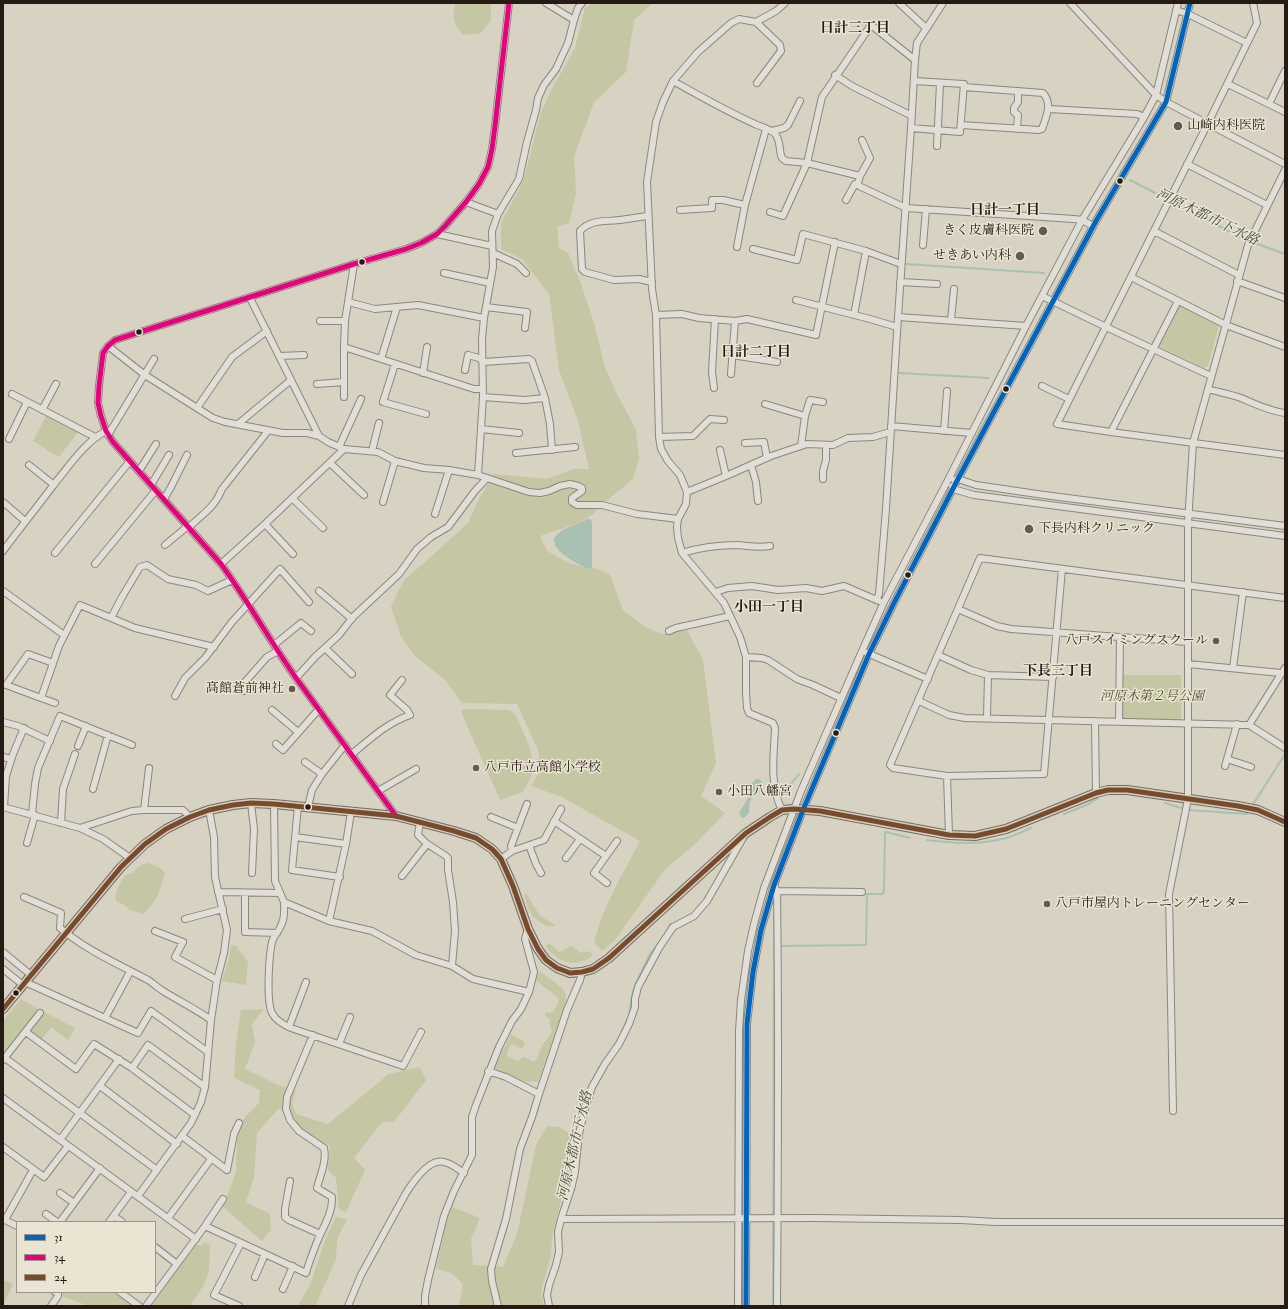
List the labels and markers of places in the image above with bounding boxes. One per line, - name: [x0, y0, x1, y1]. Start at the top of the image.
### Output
- place label: 山崎内科医院: [1187, 118, 1265, 134]
- marker: 山崎内科医院: [1172, 120, 1184, 132]
- unlabelled marker: [1115, 176, 1125, 186]
- place label: きく皮膚科医院: [943, 223, 1034, 239]
- marker: きく皮膚科医院: [1037, 225, 1049, 237]
- place label: せきあい内科: [933, 248, 1011, 264]
- marker: せきあい内科: [1014, 250, 1026, 262]
- unlabelled marker: [357, 257, 367, 267]
- unlabelled marker: [134, 327, 144, 337]
- unlabelled marker: [1001, 384, 1011, 394]
- place label: 下長内科クリニック: [1038, 521, 1155, 537]
- marker: 下長内科クリニック: [1023, 523, 1035, 535]
- unlabelled marker: [903, 570, 913, 580]
- place label: 八戸スイミングスクール: [1065, 633, 1208, 649]
- marker: 八戸スイミングスクール: [1211, 636, 1221, 646]
- place label: 髙館蒼前神社: [206, 681, 284, 697]
- marker: 髙館蒼前神社: [287, 684, 297, 694]
- unlabelled marker: [831, 728, 841, 738]
- place label: 八戸市立高館小学校: [484, 760, 601, 776]
- marker: 八戸市立高館小学校: [471, 763, 481, 773]
- place label: 小田八幡宮: [727, 784, 792, 800]
- marker: 小田八幡宮: [714, 787, 724, 797]
- unlabelled marker: [303, 802, 313, 812]
- place label: 八戸市屋内トレーニングセンター: [1055, 896, 1250, 912]
- marker: 八戸市屋内トレーニングセンター: [1042, 899, 1052, 909]
- unlabelled marker: [11, 988, 21, 998]

